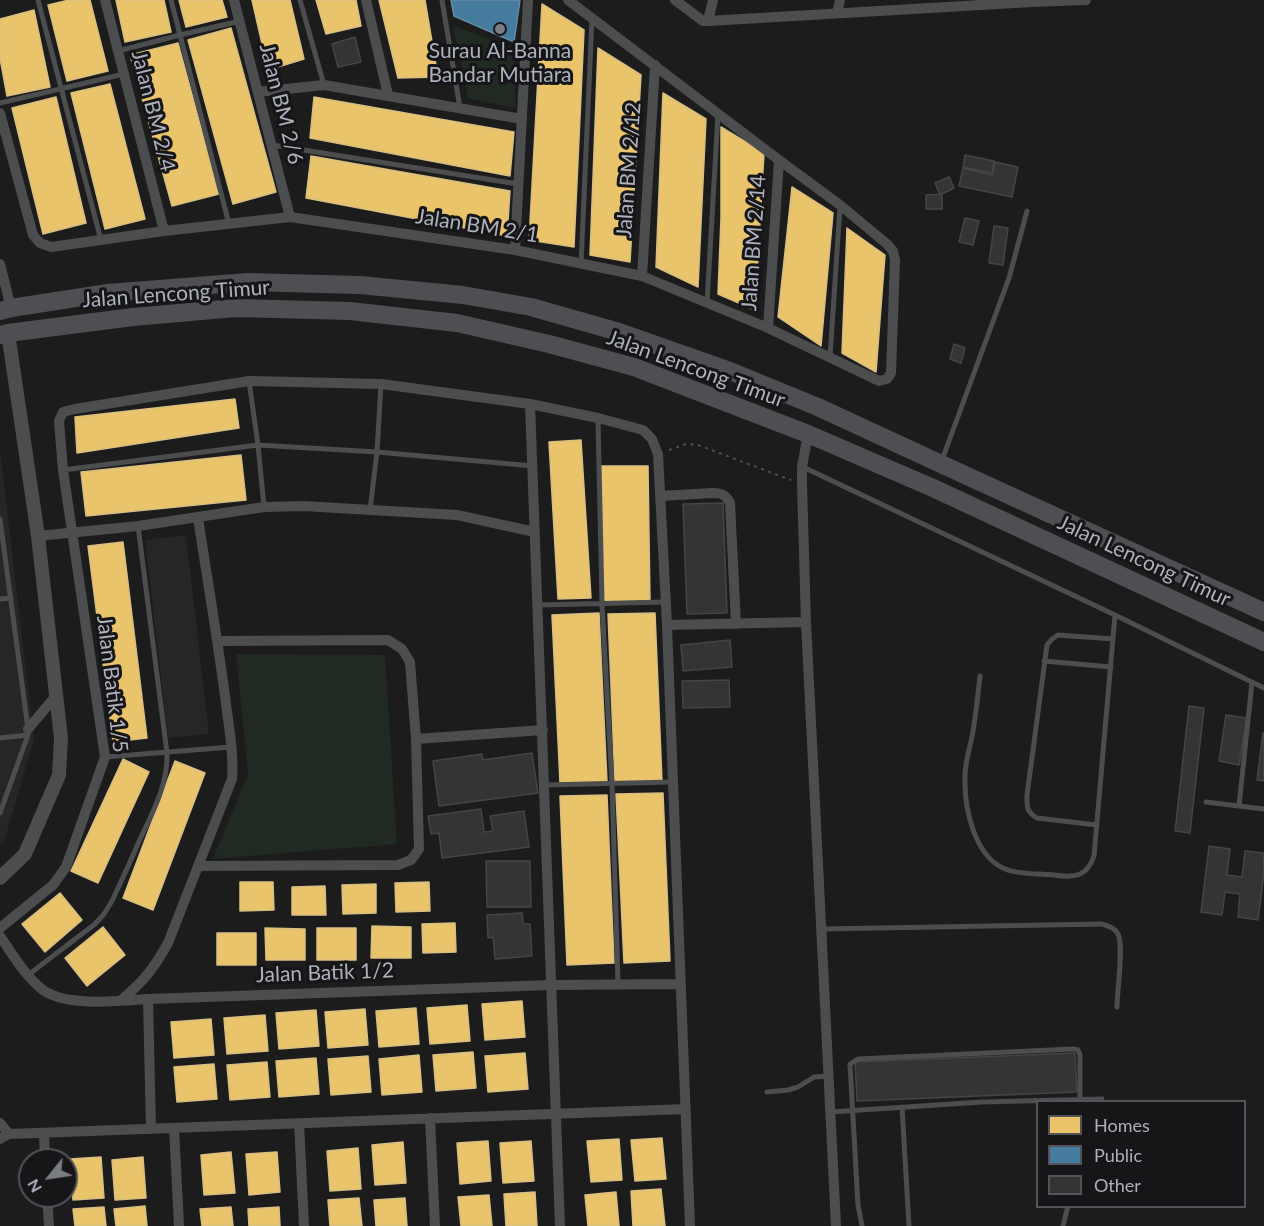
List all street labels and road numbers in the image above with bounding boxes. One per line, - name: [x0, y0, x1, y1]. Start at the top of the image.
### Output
- street label: Jalan BM 2/6: [254, 41, 308, 167]
- street label: Jalan BM 2/4: [126, 48, 180, 174]
- street label: Jalan BM 2/12: [612, 101, 646, 239]
- street label: Jalan BM 2/14: [737, 174, 771, 312]
- street label: Jalan BM 2/1: [414, 204, 540, 248]
- street label: Jalan Lencong Timur: [81, 275, 271, 313]
- street label: Jalan Lencong Timur: [603, 325, 789, 413]
- street label: Jalan Lencong Timur: [1054, 510, 1234, 612]
- street label: Jalan Batik 1/5: [91, 614, 133, 754]
- street label: Jalan Batik 1/2: [256, 958, 394, 988]

